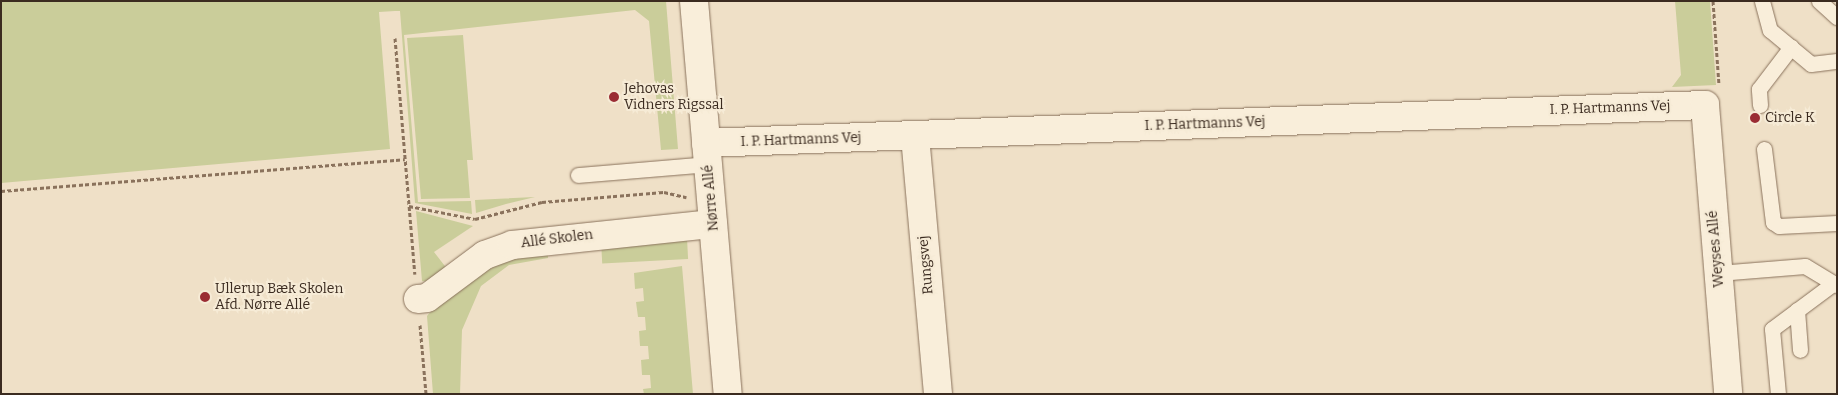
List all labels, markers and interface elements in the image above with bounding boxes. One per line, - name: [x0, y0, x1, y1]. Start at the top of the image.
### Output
- place label: Jehovas Vidners Rigssal: [624, 81, 724, 114]
- marker: Jehovas Vidners Rigssal: [608, 91, 620, 103]
- street label: I. P. Hartmanns Vej: [1549, 97, 1671, 119]
- place label: Circle K: [1765, 110, 1815, 126]
- marker: Circle K: [1749, 112, 1761, 124]
- street label: I. P. Hartmanns Vej: [1144, 113, 1266, 135]
- street label: I. P. Hartmanns Vej: [740, 129, 862, 151]
- street label: Nørre Allé: [700, 164, 722, 232]
- street label: Weyses Allé: [1704, 210, 1728, 288]
- street label: Allé Skolen: [520, 226, 594, 252]
- street label: Rungsvej: [915, 235, 937, 295]
- place label: Ullerup Bæk Skolen Afd. Nørre Allé: [215, 281, 343, 314]
- marker: Ullerup Bæk Skolen Afd. Nørre Allé: [199, 291, 211, 303]

